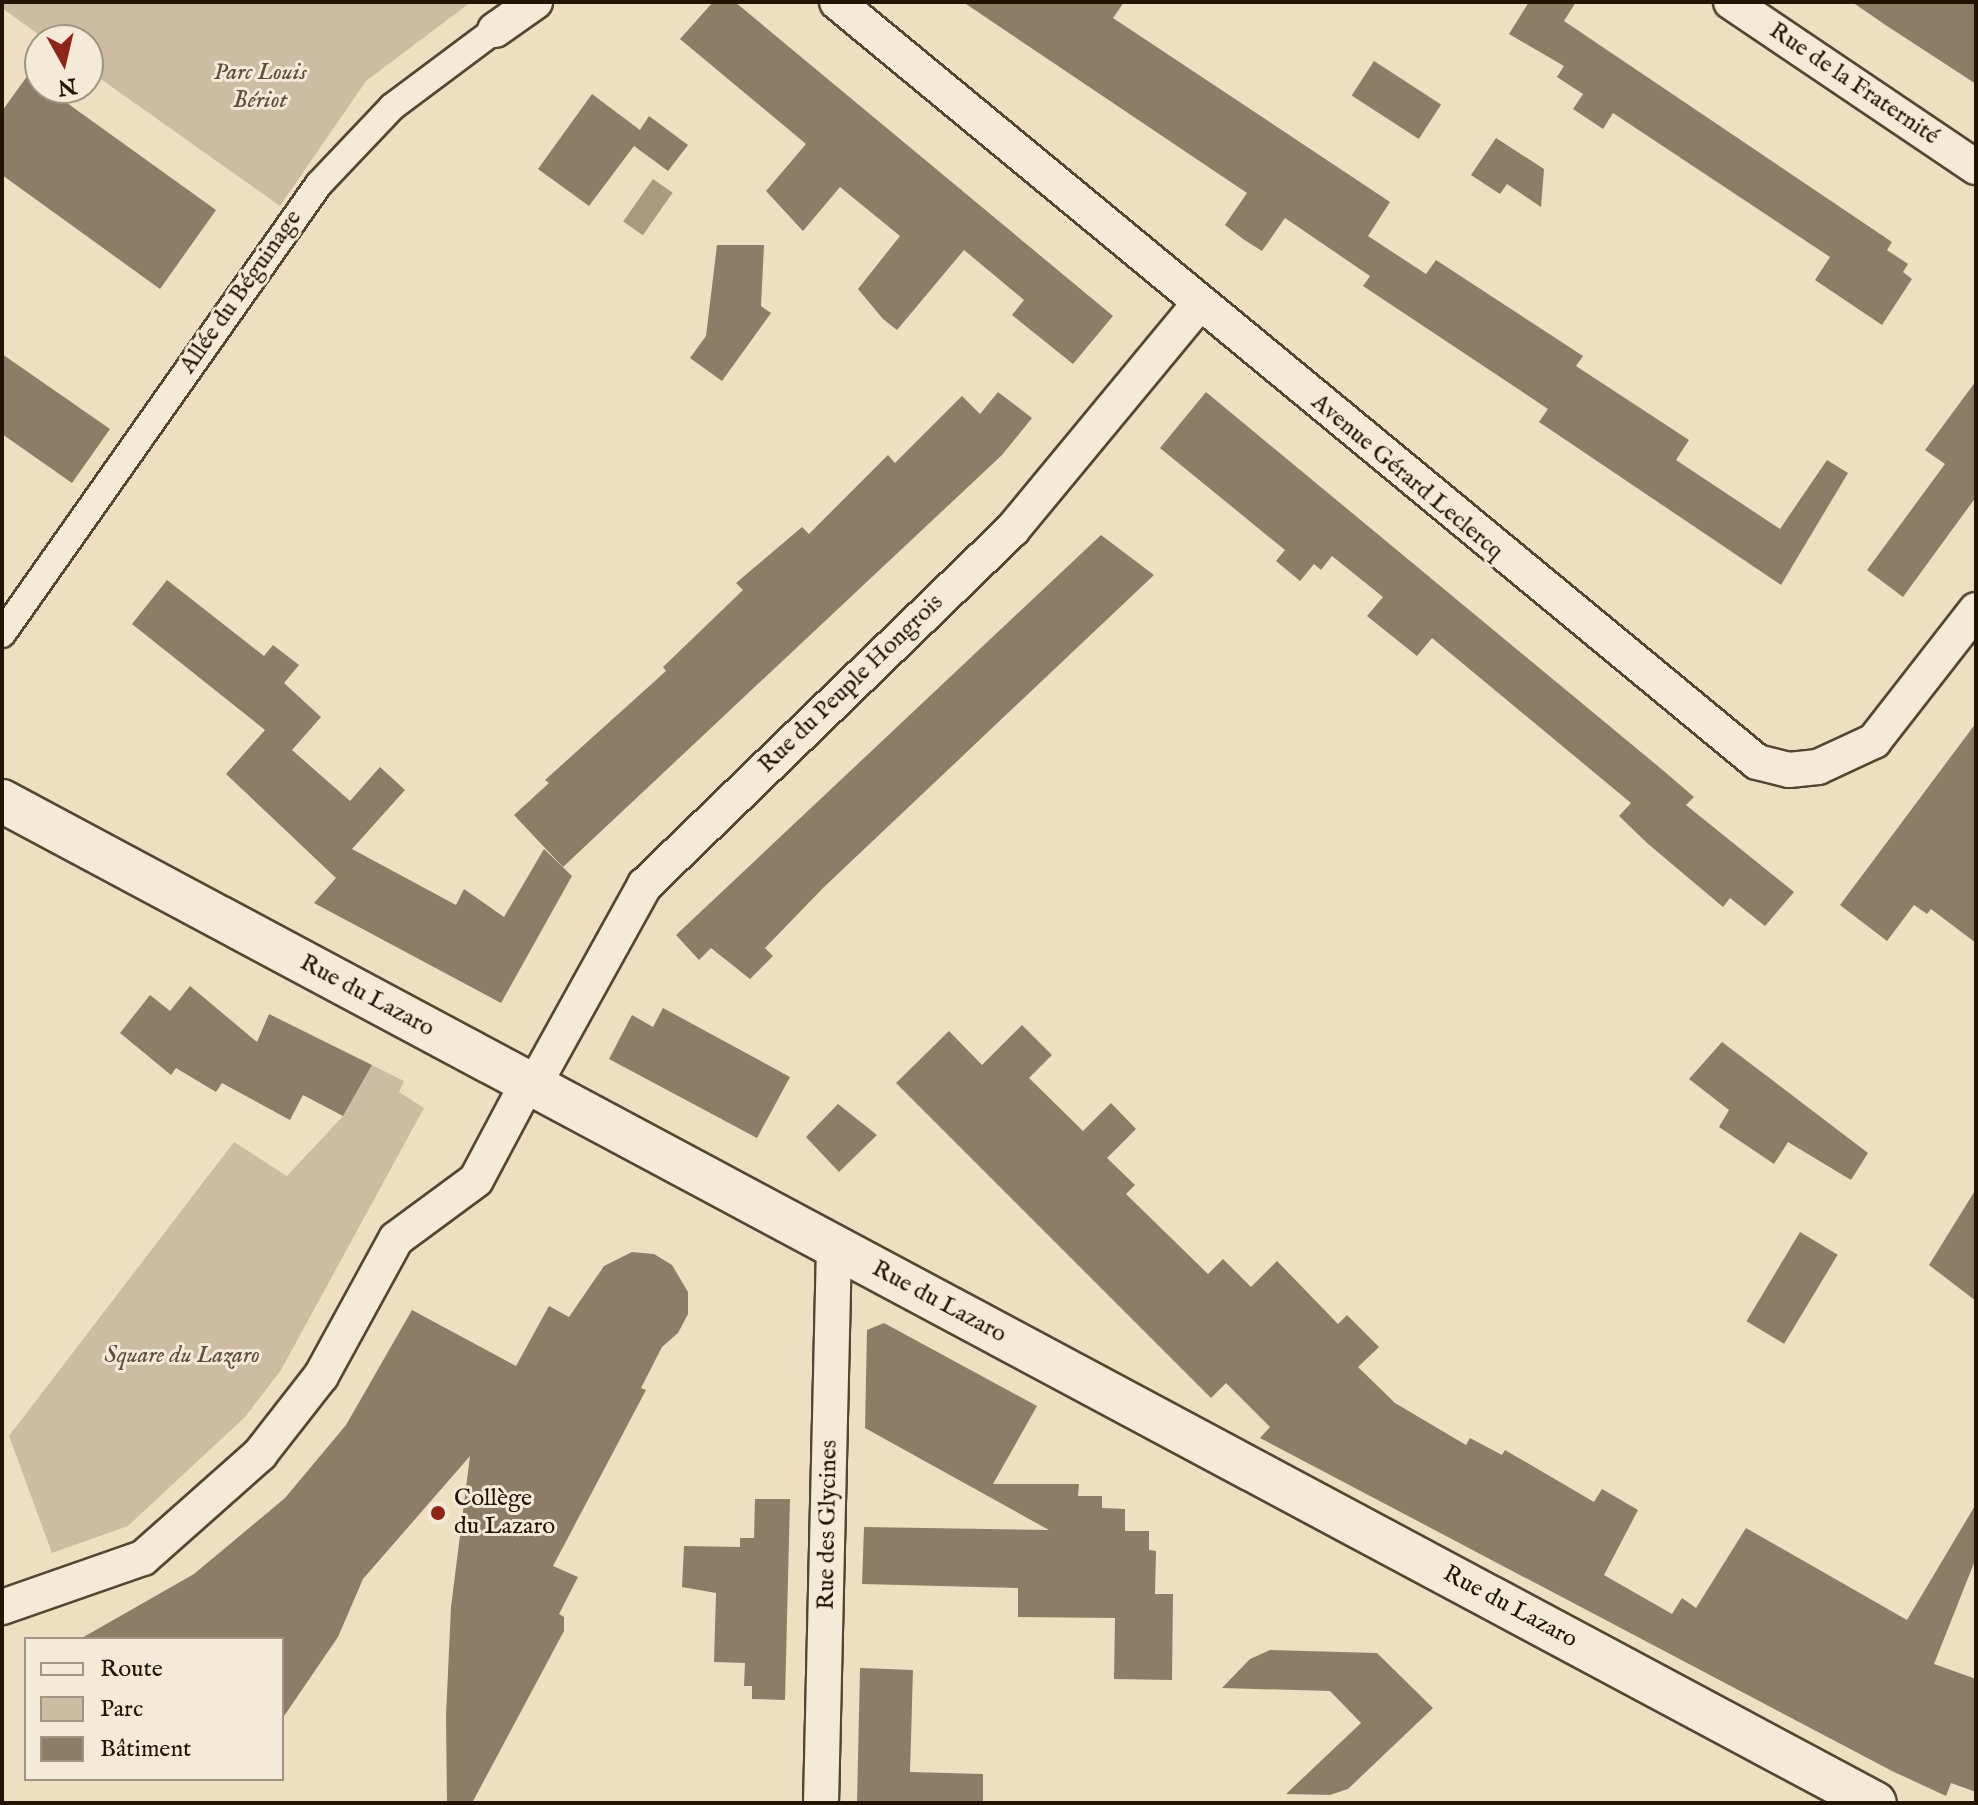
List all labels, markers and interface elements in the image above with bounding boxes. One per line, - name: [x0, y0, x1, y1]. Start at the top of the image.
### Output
- street label: Rue de la Fraternité: [1764, 17, 1944, 151]
- north arrow: [24, 24, 104, 104]
- park label: Parc Louis Bériot: [213, 59, 307, 115]
- text: N: [56, 71, 78, 101]
- street label: Allée du Béguinage: [174, 205, 308, 379]
- street label: Avenue Gérard Leclercq: [1305, 388, 1509, 566]
- street label: Rue du Peuple Hongrois: [753, 588, 949, 780]
- street label: Rue du Lazaro: [295, 949, 439, 1043]
- street label: Rue du Lazaro: [867, 1255, 1011, 1349]
- park label: Square du Lazaro: [104, 1342, 260, 1370]
- street label: Rue des Glycines: [812, 1440, 844, 1610]
- place label: Collège du Lazaro: [454, 1485, 555, 1541]
- marker: Collège du Lazaro: [429, 1504, 447, 1522]
- street label: Rue du Lazaro: [1438, 1560, 1582, 1654]
- legend: [24, 1637, 284, 1781]
- text: Route: [100, 1654, 163, 1685]
- text: Parc: [100, 1694, 143, 1725]
- text: Bâtiment: [100, 1734, 191, 1765]

